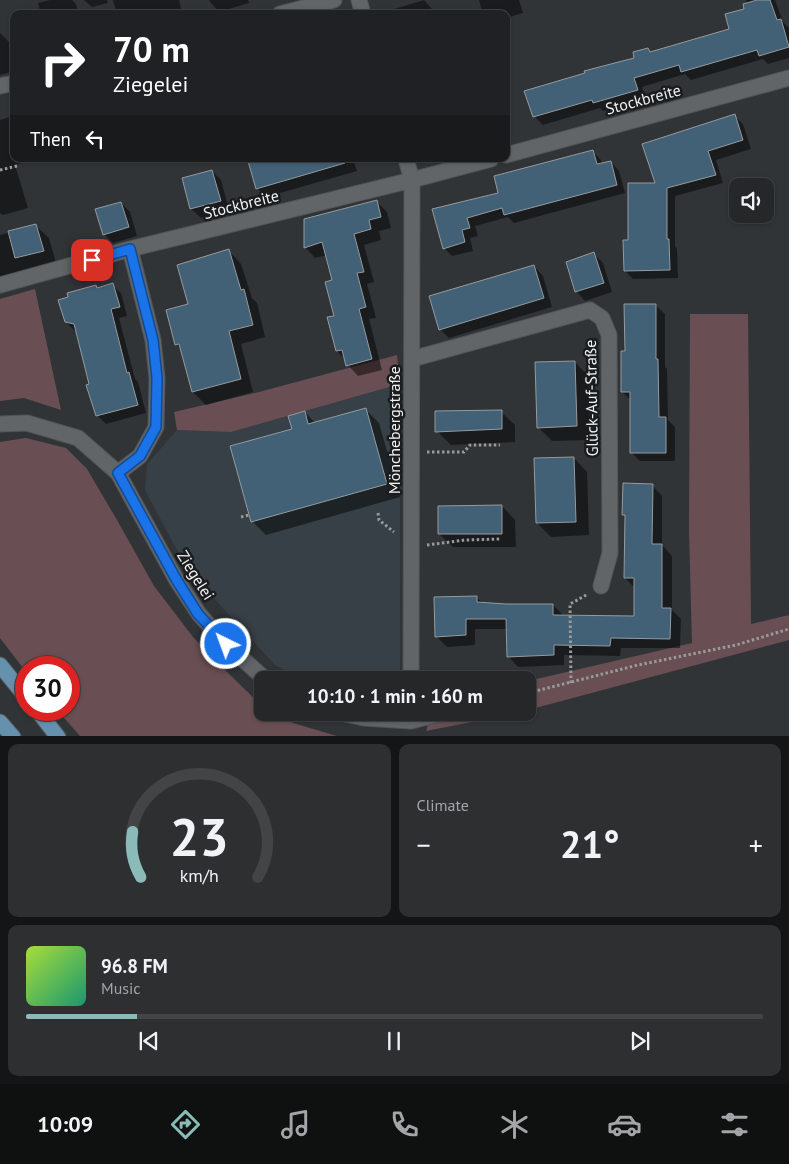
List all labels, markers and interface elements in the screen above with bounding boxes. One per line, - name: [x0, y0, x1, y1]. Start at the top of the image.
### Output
- text: 70 m: [113, 26, 190, 72]
- icon: right: [30, 30, 95, 95]
- text: Ziegelei: [113, 70, 188, 98]
- street label: Stockbreite: [603, 79, 683, 119]
- icon: left: [81, 125, 109, 153]
- text: Then: [30, 127, 71, 151]
- map controls: [729, 178, 774, 223]
- button: sound: [729, 178, 774, 223]
- street label: Stockbreite: [201, 185, 281, 223]
- pin: [71, 239, 113, 281]
- icon: arrive: [78, 246, 106, 274]
- street label: Glück-Auf-Straße: [580, 339, 602, 457]
- street label: Mönchebergstraße: [384, 366, 404, 494]
- street label: Ziegelei: [173, 546, 219, 604]
- position arrow: [199, 617, 251, 669]
- speed limit sign: 30: [15, 656, 80, 721]
- text: 10:10 · 1 min · 160 m: [307, 684, 483, 708]
- text: Climate: [417, 795, 469, 815]
- text: 23: [170, 803, 229, 870]
- text: 21°: [560, 819, 620, 868]
- text: −: [417, 826, 431, 863]
- text: +: [749, 826, 763, 863]
- text: km/h: [180, 864, 219, 887]
- text: 96.8 FM: [101, 954, 168, 978]
- text: Music: [101, 978, 141, 998]
- icon: previous: [135, 1027, 163, 1055]
- icon: pause: [380, 1027, 408, 1055]
- icon: next: [626, 1027, 654, 1055]
- icon: directions: [168, 1107, 203, 1142]
- icon: music: [278, 1107, 313, 1142]
- icon: phone: [387, 1107, 422, 1142]
- icon: climate: [497, 1107, 532, 1142]
- icon: car: [607, 1107, 642, 1142]
- icon: filters: [717, 1107, 752, 1142]
- text: 10:09: [37, 1110, 93, 1138]

